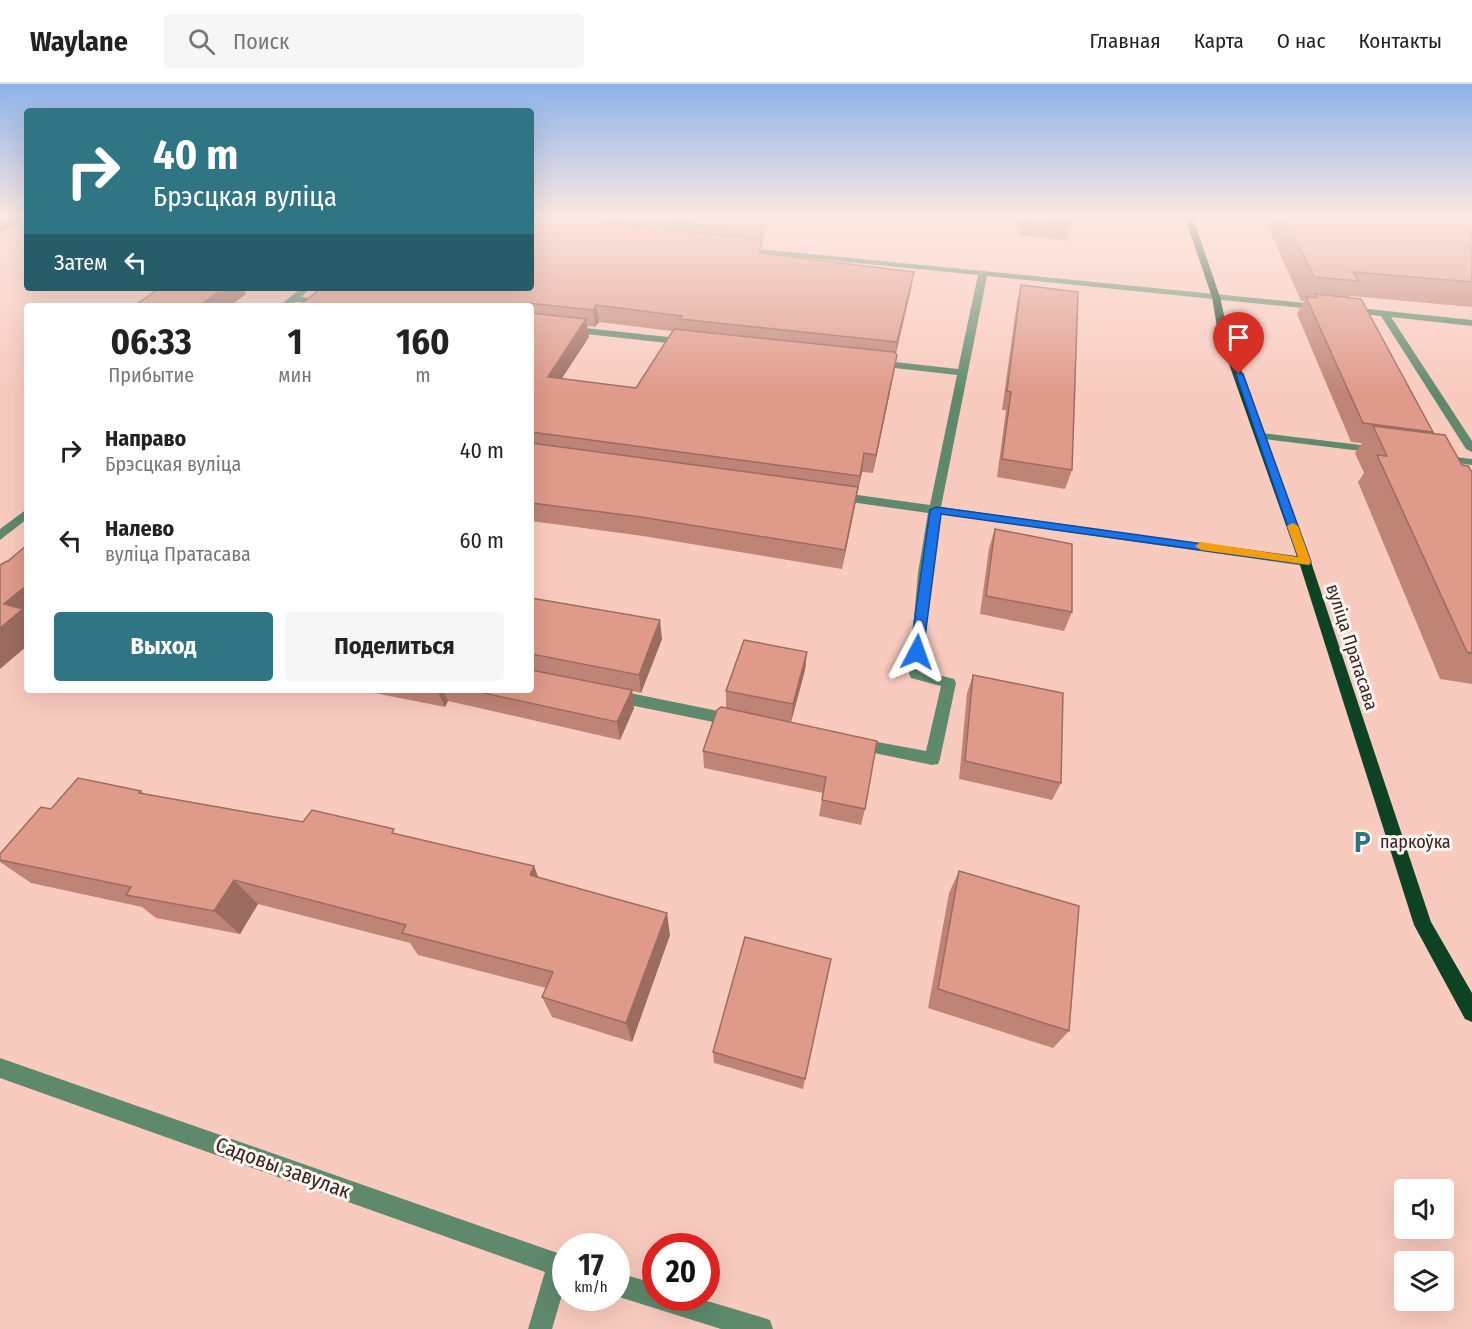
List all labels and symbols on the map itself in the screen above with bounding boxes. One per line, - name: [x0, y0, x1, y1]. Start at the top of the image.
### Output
- pin: [1213, 312, 1264, 374]
- street label: вуліца Пратасава: [1321, 581, 1383, 713]
- position arrow: [885, 620, 949, 684]
- parking icon: паркоўка: [1349, 829, 1375, 855]
- place label: паркоўка: [1380, 831, 1451, 853]
- street label: Садовы завулак: [212, 1132, 354, 1204]
- speed limit sign: 20: [642, 1233, 720, 1311]

